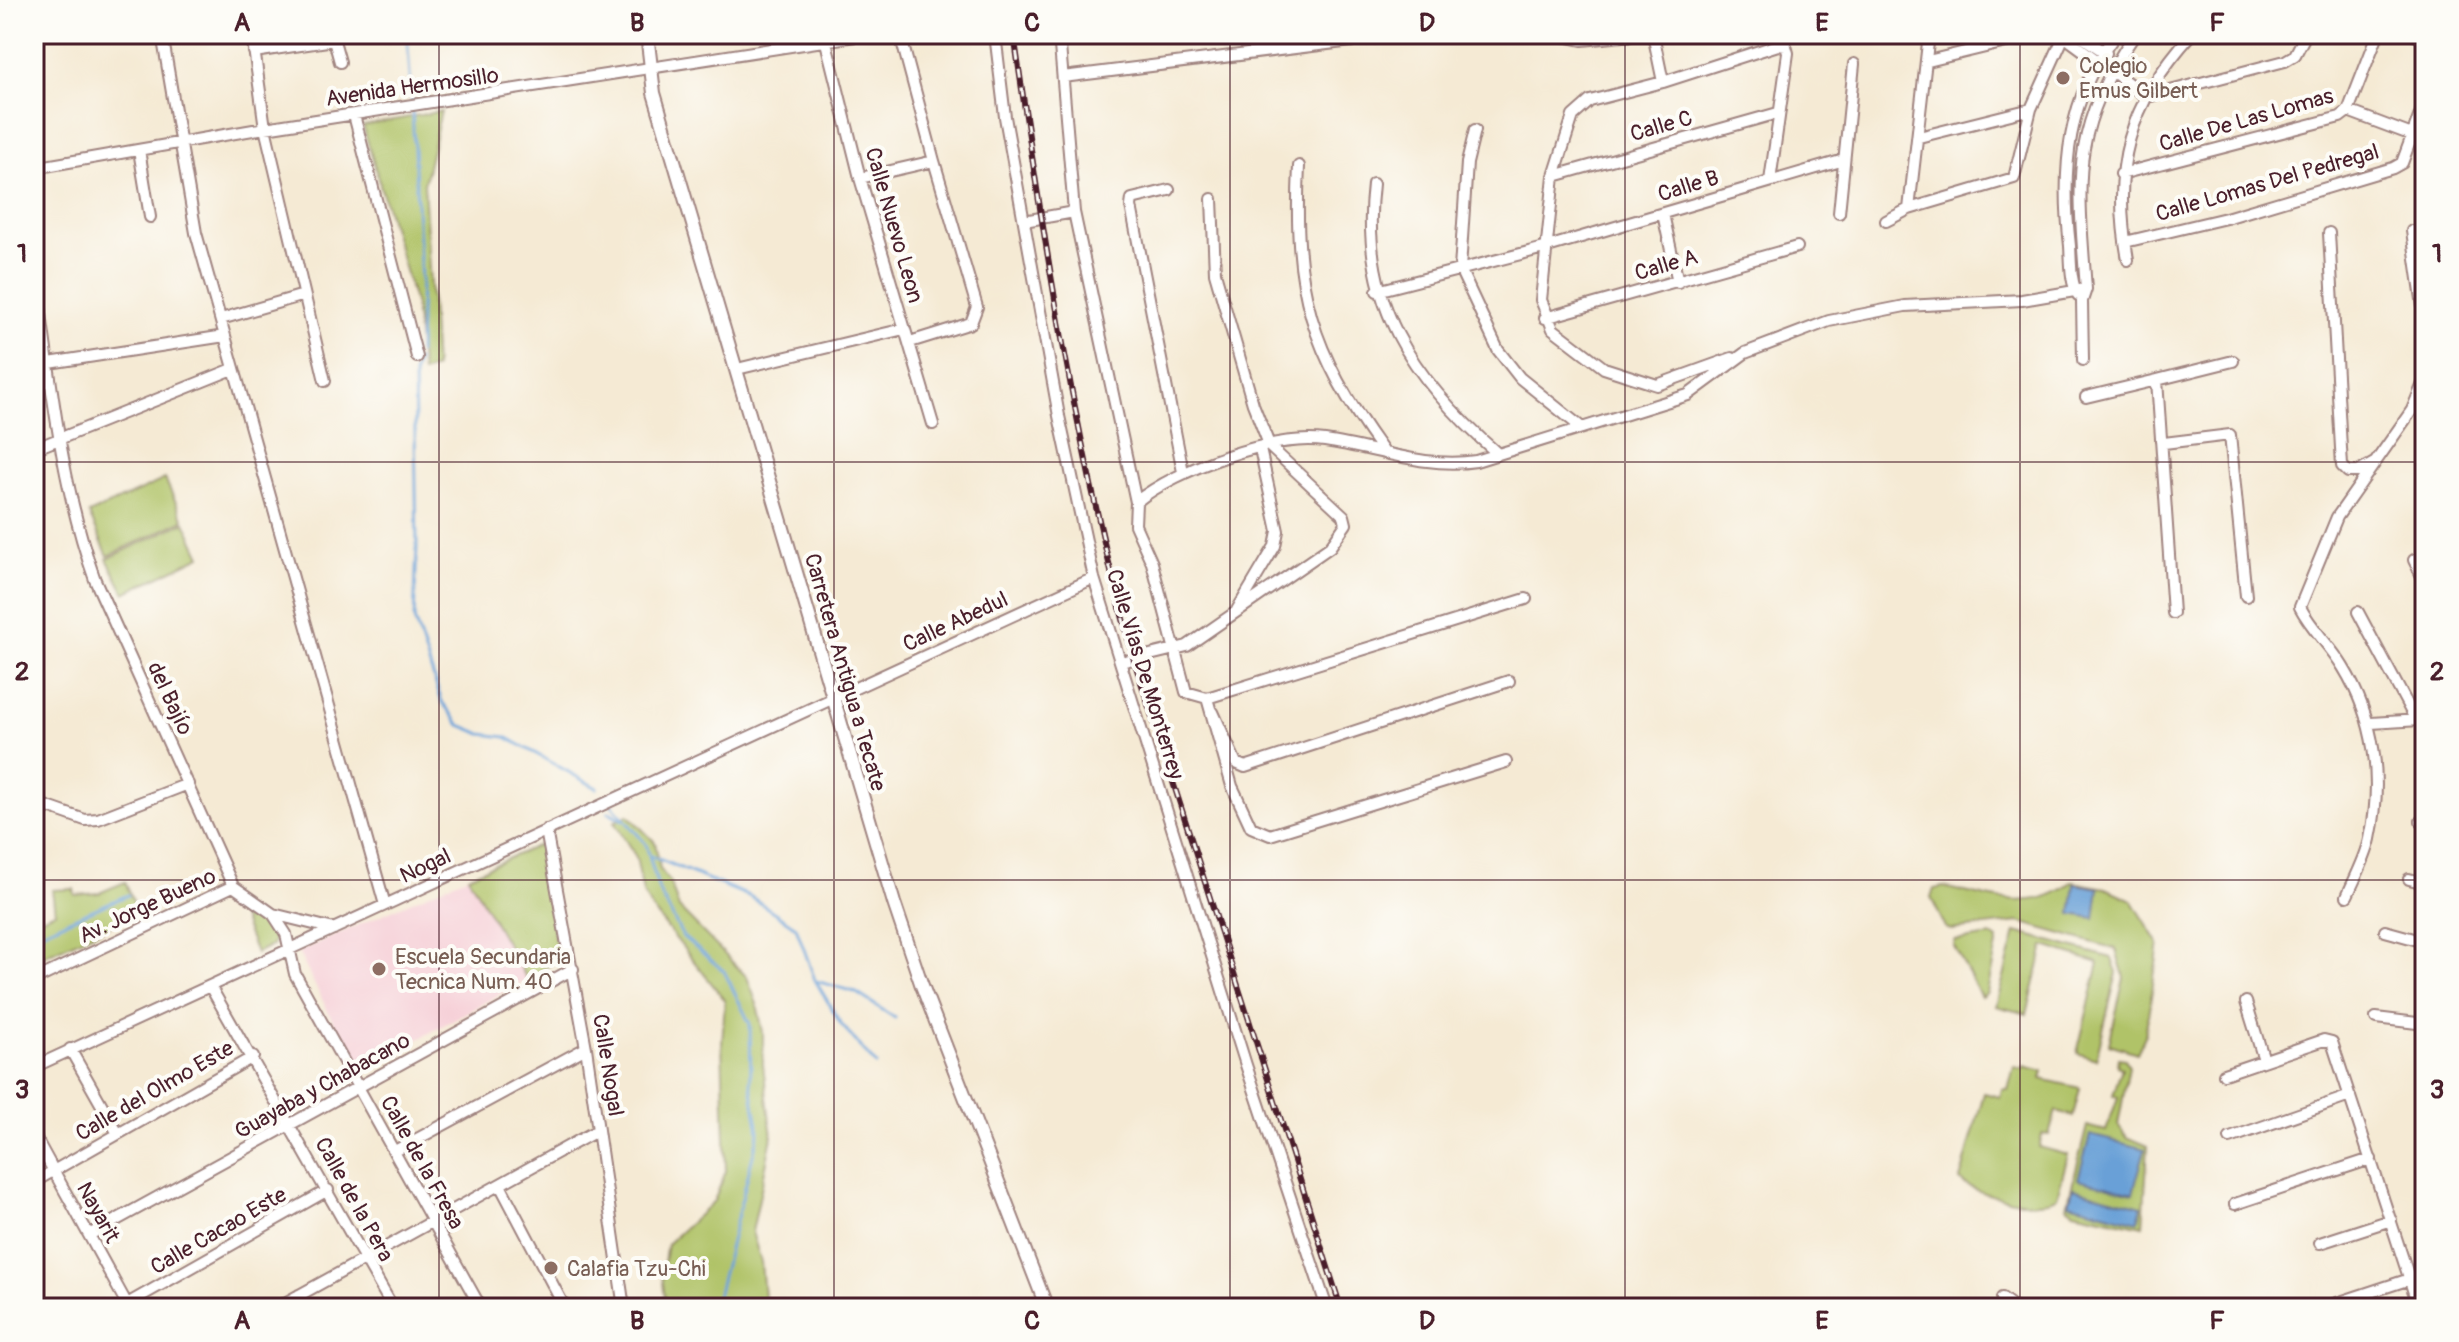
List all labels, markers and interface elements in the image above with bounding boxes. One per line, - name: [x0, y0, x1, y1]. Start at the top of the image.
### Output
- text: A: [234, 7, 251, 39]
- text: B: [630, 7, 644, 39]
- text: C: [1024, 7, 1040, 39]
- text: D: [1419, 7, 1435, 39]
- text: E: [1815, 7, 1829, 39]
- text: F: [2209, 7, 2225, 39]
- place label: Colegio Emus Gilbert: [2079, 52, 2198, 105]
- street label: Avenida Hermosillo: [324, 61, 501, 113]
- marker: Colegio Emus Gilbert: [2054, 69, 2072, 87]
- street label: Calle De Las Lomas: [2156, 82, 2337, 158]
- street label: Calle C: [1627, 104, 1696, 148]
- street label: Calle Lomas Del Pedregal: [2152, 138, 2382, 228]
- street label: Calle Nuevo Leon: [858, 144, 930, 306]
- street label: Calle B: [1654, 163, 1722, 208]
- text: 1: [17, 238, 27, 270]
- text: 1: [2432, 238, 2442, 270]
- street label: Calle A: [1632, 243, 1701, 287]
- street label: Carretera Antigua a Tecate: [798, 550, 892, 795]
- street label: Calle Vías De Monterrey: [1100, 566, 1190, 783]
- street label: Calle Abedul: [898, 585, 1013, 658]
- text: 2: [15, 656, 29, 688]
- text: 2: [2430, 656, 2444, 688]
- street label: del Bajío: [141, 657, 199, 740]
- street label: Nogal: [395, 842, 455, 890]
- street label: Av. Jorge Bueno: [74, 862, 221, 950]
- place label: Escuela Secundaria Tecnica Num. 40: [395, 943, 571, 996]
- marker: Escuela Secundaria Tecnica Num. 40: [370, 960, 388, 978]
- street label: Calle Nogal: [586, 1012, 630, 1118]
- street label: Guayaba y Chabacano: [230, 1026, 415, 1146]
- street label: Calle del Olmo Este: [70, 1034, 239, 1148]
- text: 3: [15, 1074, 29, 1106]
- text: 3: [2430, 1074, 2444, 1106]
- street label: Calle de la Fresa: [374, 1091, 470, 1234]
- street label: Calle de la Pera: [308, 1132, 400, 1267]
- street label: Nayarit: [70, 1177, 126, 1248]
- street label: Calle Cacao Este: [145, 1180, 292, 1281]
- place label: Calafia Tzu-Chi: [567, 1255, 706, 1283]
- marker: Calafia Tzu-Chi: [542, 1259, 560, 1277]
- text: A: [234, 1305, 251, 1337]
- text: B: [630, 1305, 644, 1337]
- text: C: [1024, 1305, 1040, 1337]
- text: D: [1419, 1305, 1435, 1337]
- text: E: [1815, 1305, 1829, 1337]
- text: F: [2209, 1305, 2225, 1337]

